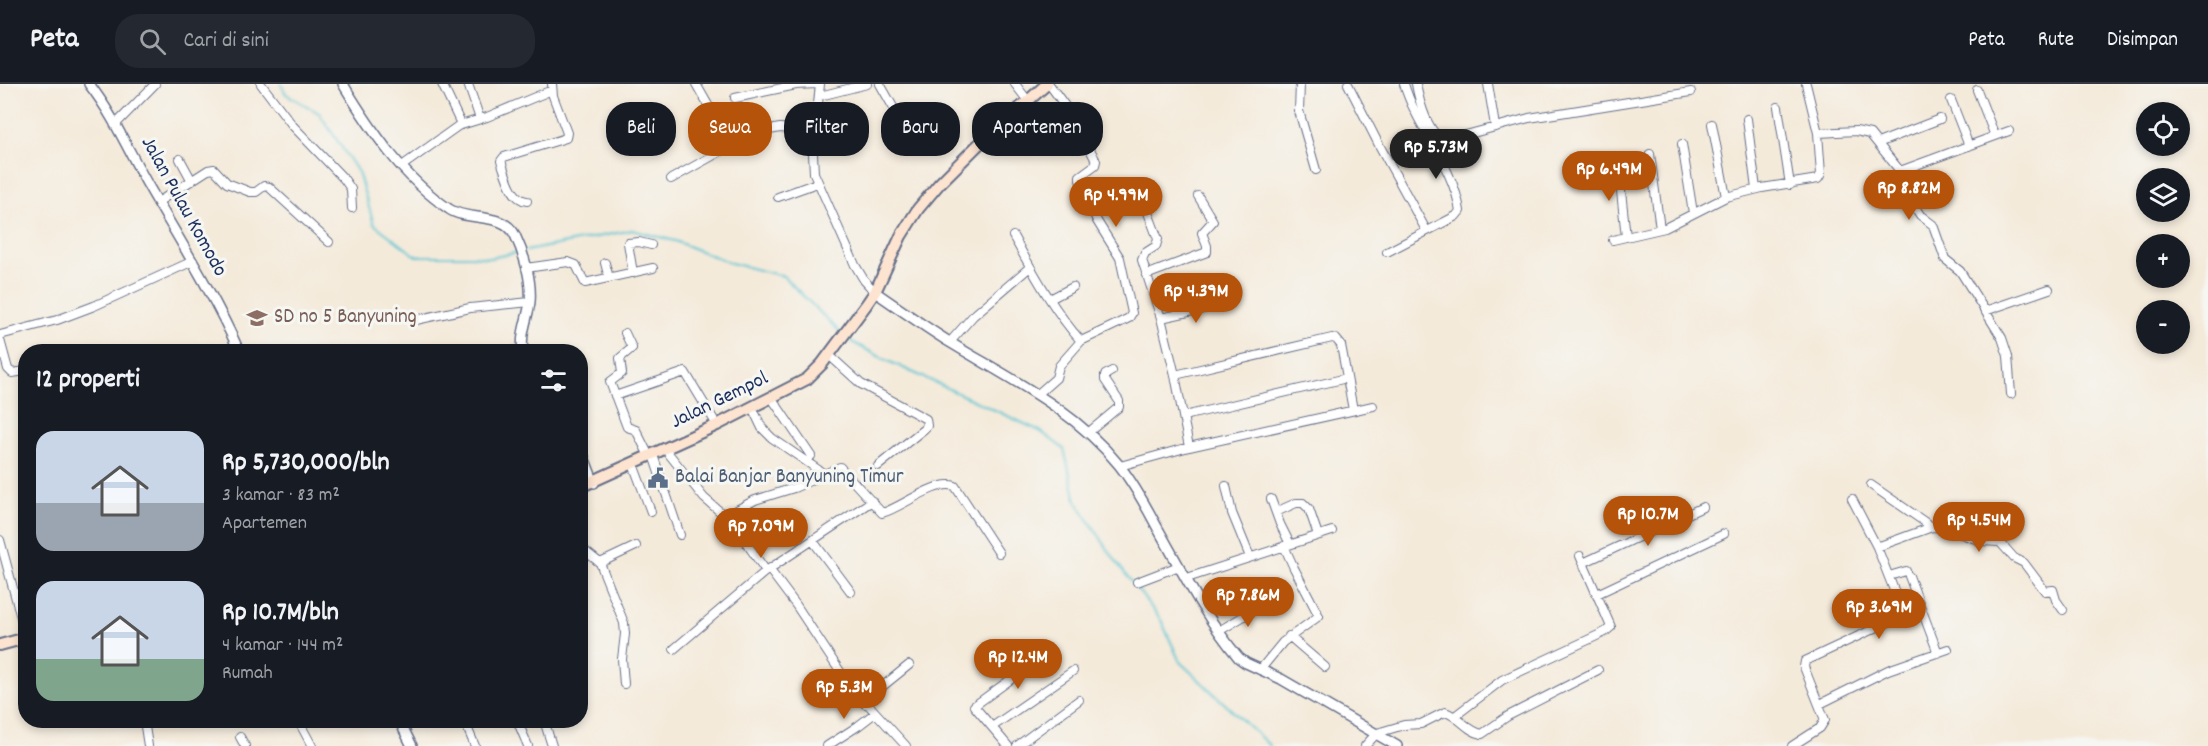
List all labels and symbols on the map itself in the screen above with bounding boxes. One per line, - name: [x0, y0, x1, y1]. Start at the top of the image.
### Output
- pin: Rp 5.73M: [1374, 129, 1498, 180]
- street label: Jalan Pulau Komodo: [132, 131, 234, 283]
- pin: Rp 6.49M: [1547, 151, 1671, 202]
- pin: Rp 8.82M: [1847, 170, 1971, 221]
- pin: Rp 4.99M: [1054, 177, 1178, 228]
- pin: Rp 4.39M: [1134, 273, 1258, 324]
- place label: SD no 5 Banyuning: [274, 303, 417, 333]
- school or university icon: SD no 5 Banyuning: [245, 306, 269, 330]
- street label: Jalan Gempol: [666, 364, 774, 438]
- place label: Balai Banjar Banyuning Timur: [675, 463, 904, 493]
- public building icon: Balai Banjar Banyuning Timur: [646, 466, 670, 490]
- pin: Rp 10.7M: [1586, 496, 1710, 547]
- pin: Rp 4.54M: [1917, 502, 2041, 553]
- pin: Rp 7.09M: [699, 508, 823, 559]
- pin: Rp 7.86M: [1186, 577, 1310, 628]
- pin: Rp 3.69M: [1817, 589, 1941, 640]
- pin: Rp 12.4M: [956, 639, 1080, 690]
- pin: Rp 5.3M: [789, 669, 899, 720]

